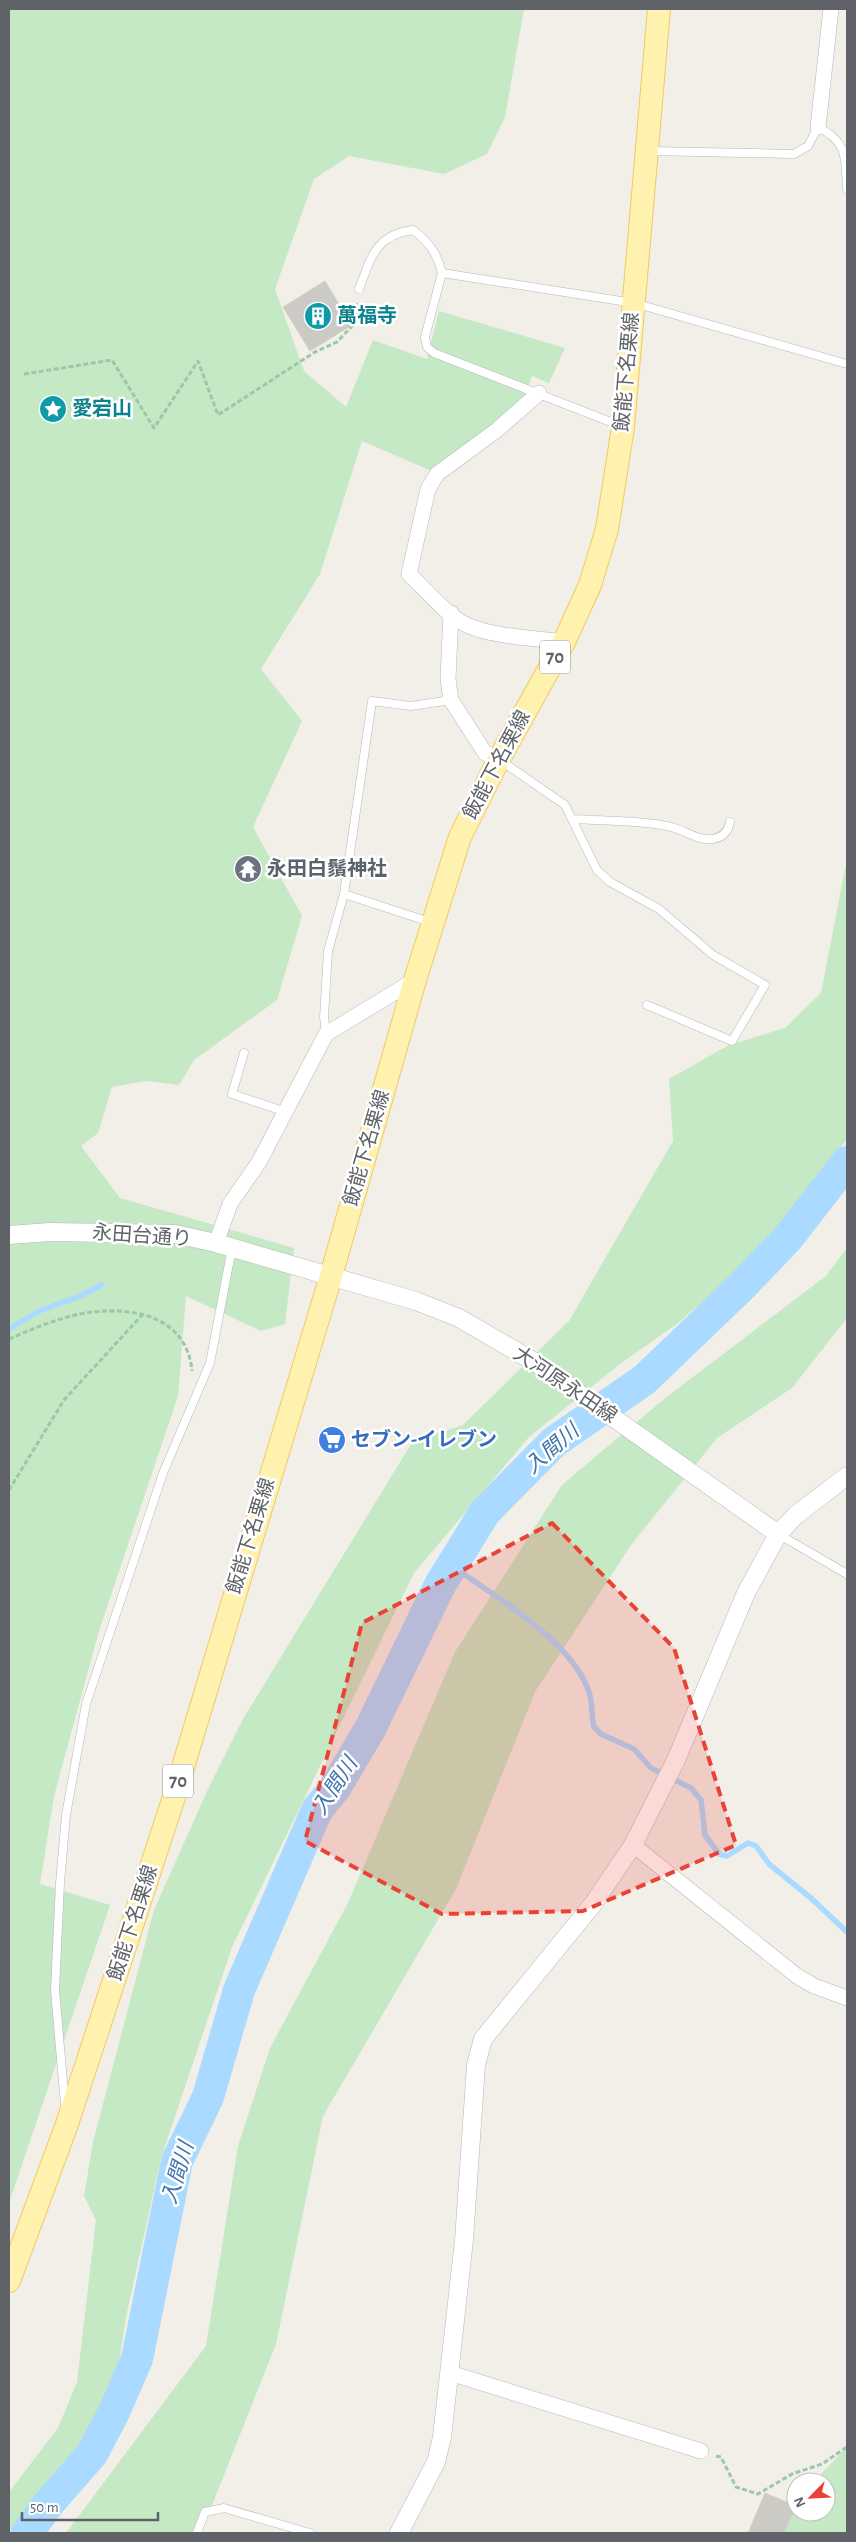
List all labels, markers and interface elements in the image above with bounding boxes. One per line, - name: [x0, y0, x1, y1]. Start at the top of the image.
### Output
- building icon: 萬福寺: [303, 301, 333, 331]
- place label: 萬福寺: [337, 305, 397, 326]
- street label: 飯能下名栗線: [610, 311, 642, 433]
- place icon: 愛宕山: [38, 394, 68, 424]
- place label: 愛宕山: [72, 397, 132, 419]
- road number: 70: [540, 640, 570, 674]
- street label: 飯能下名栗線: [458, 706, 534, 823]
- temple icon: 永田白鬚神社: [233, 854, 263, 884]
- place label: 永田白鬚神社: [267, 857, 387, 879]
- street label: 飯能下名栗線: [339, 1087, 393, 1208]
- street label: 永田台通り: [91, 1222, 193, 1249]
- street label: 大河原永田線: [510, 1341, 621, 1427]
- water label: 入間川: [521, 1419, 584, 1478]
- supermarket icon: セブン-イレブン: [317, 1425, 347, 1455]
- place label: セブン-イレブン: [351, 1428, 497, 1450]
- street label: 飯能下名栗線: [222, 1475, 278, 1596]
- water label: 入間川: [309, 1752, 362, 1818]
- road number: 70: [163, 1764, 193, 1798]
- street label: 飯能下名栗線: [103, 1862, 161, 1983]
- water label: 入間川: [159, 2138, 198, 2206]
- north arrow: [786, 2472, 836, 2522]
- scale bar: [22, 2490, 159, 2522]
- text: N: [792, 2495, 808, 2509]
- text: 50 m: [30, 2500, 59, 2515]

